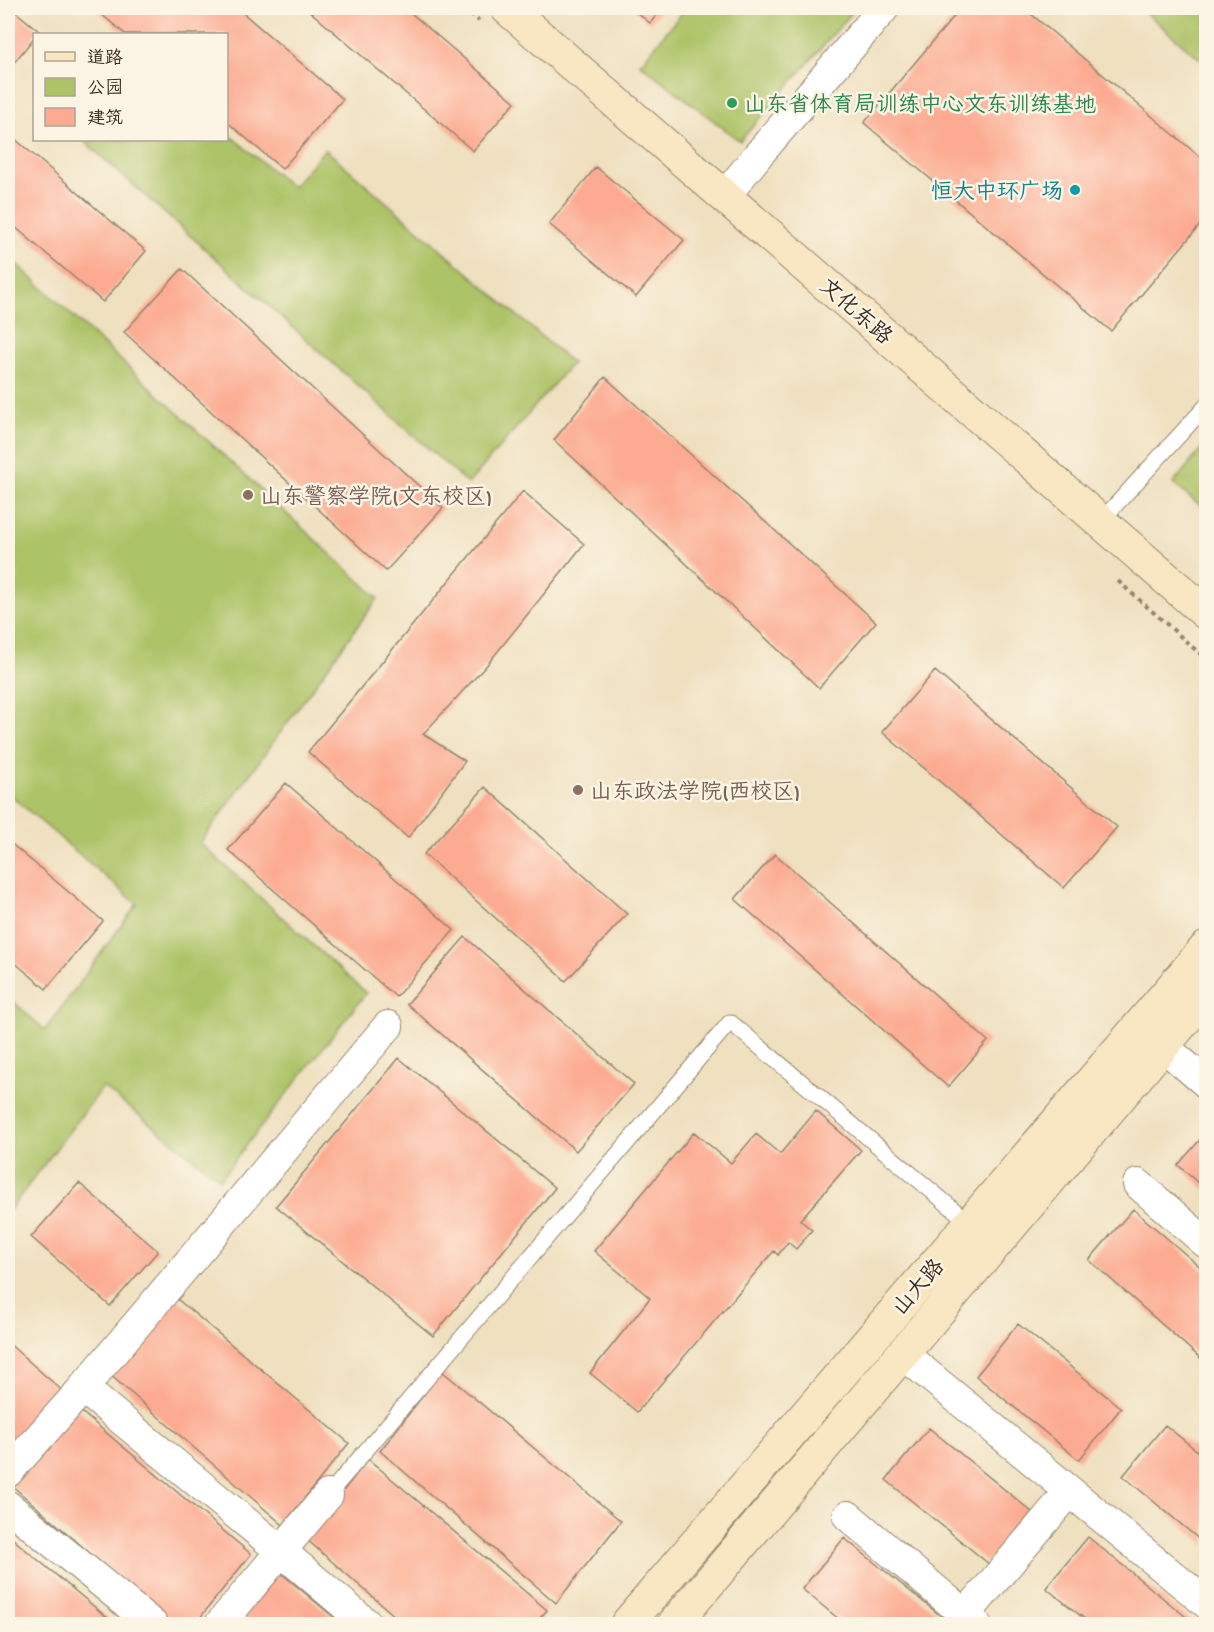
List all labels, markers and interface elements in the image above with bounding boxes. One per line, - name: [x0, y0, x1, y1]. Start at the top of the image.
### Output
- legend: [33, 33, 228, 141]
- text: 道路: [87, 48, 123, 70]
- text: 公园: [87, 78, 123, 100]
- place label: 山东省体育局训练中心文东训练基地: [744, 92, 1096, 120]
- marker: 山东省体育局训练中心文东训练基地: [725, 96, 739, 110]
- text: 建筑: [87, 108, 123, 130]
- place label: 恒大中环广场: [931, 179, 1063, 207]
- marker: 恒大中环广场: [1068, 183, 1082, 197]
- street label: 文化东路: [813, 273, 897, 352]
- place label: 山东警察学院(文东校区): [260, 484, 492, 512]
- marker: 山东警察学院(文东校区): [241, 488, 255, 502]
- place label: 山东政法学院(西校区): [590, 780, 800, 807]
- marker: 山东政法学院(西校区): [571, 783, 585, 797]
- street label: 山大路: [887, 1254, 951, 1322]

